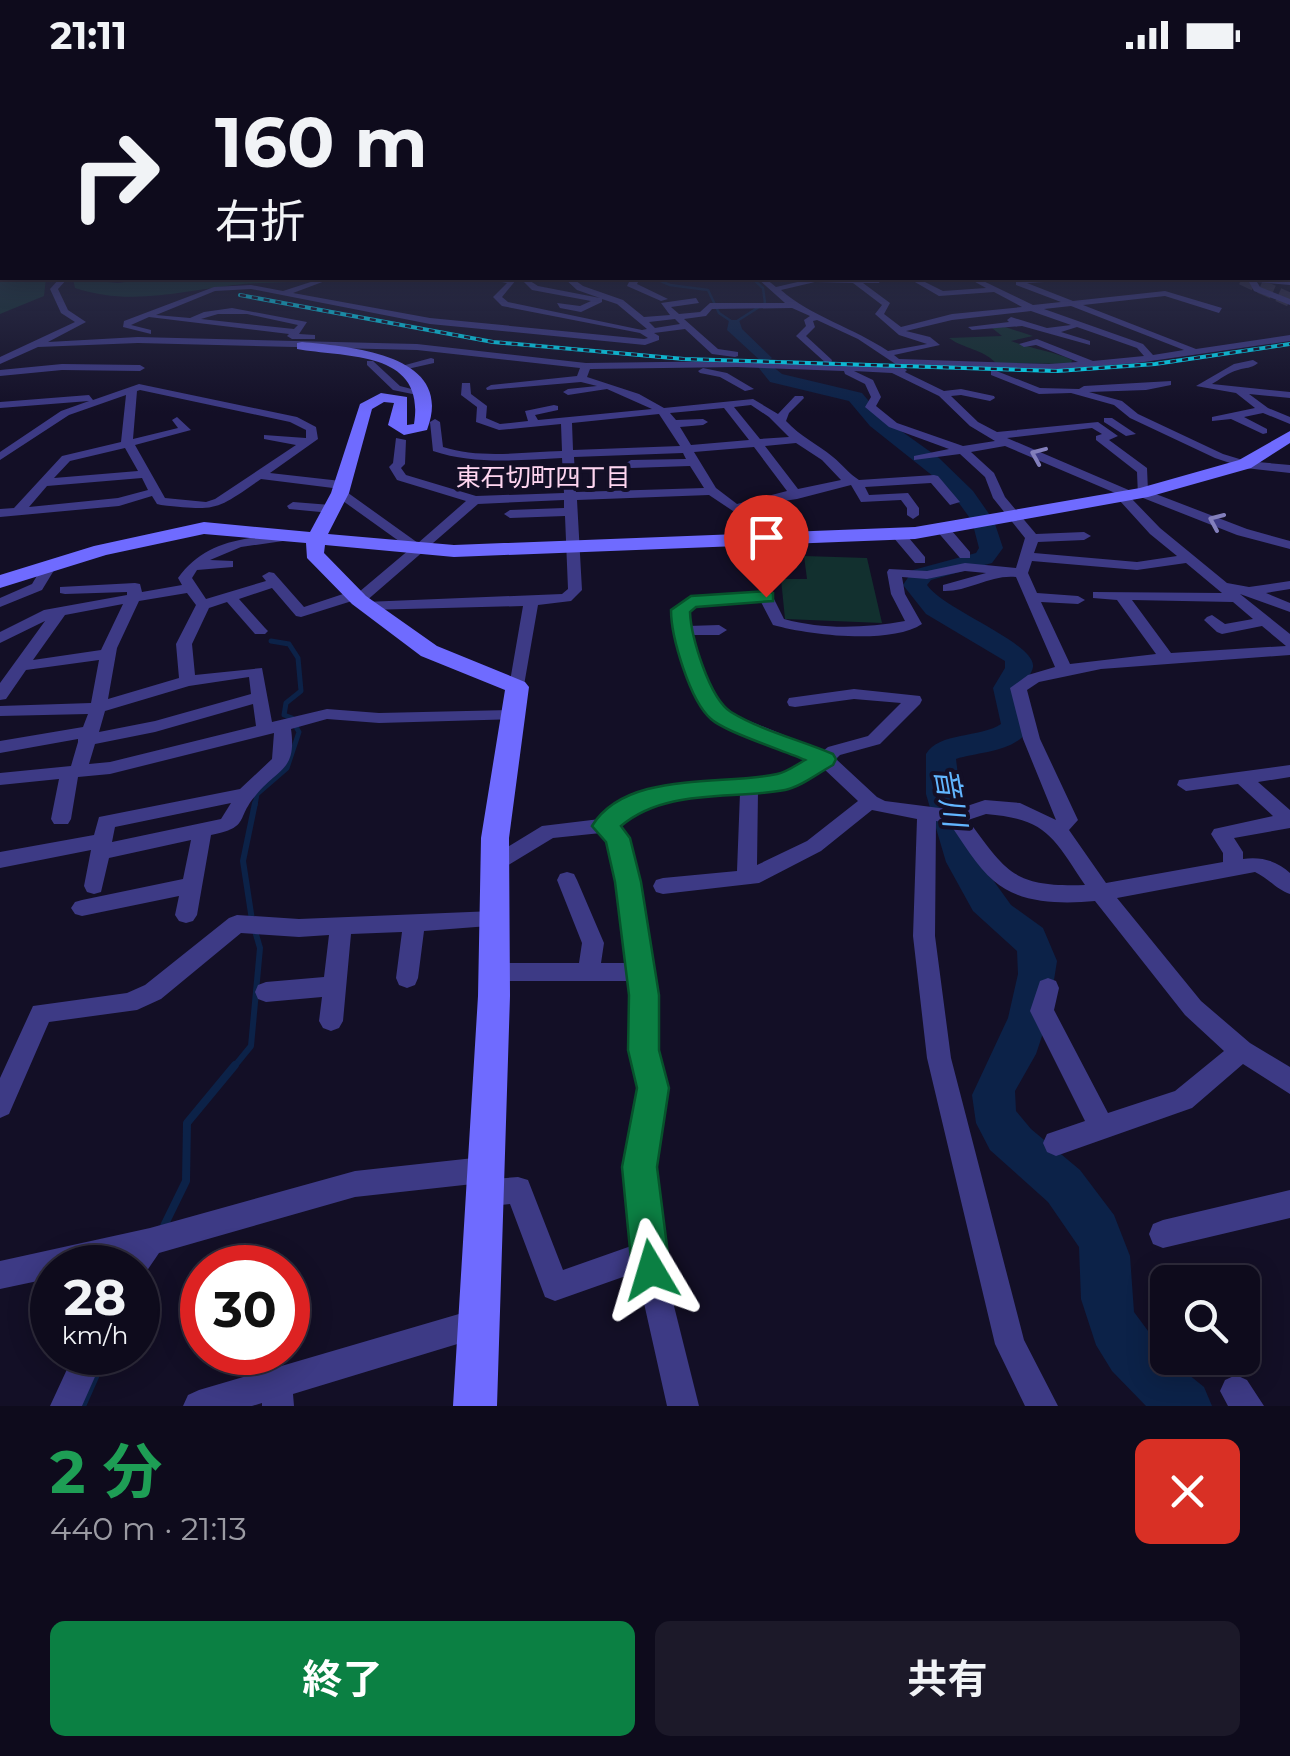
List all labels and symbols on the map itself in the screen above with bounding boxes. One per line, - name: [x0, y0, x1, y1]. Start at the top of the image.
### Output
- one-way arrow: [1030, 447, 1048, 467]
- district label: 東石切町四丁目: [455, 462, 631, 492]
- pin: [724, 495, 809, 598]
- one-way arrow: [1208, 513, 1226, 533]
- water label: 音川: [927, 764, 974, 833]
- position arrow: [599, 1218, 703, 1322]
- speed limit sign: 30: [180, 1245, 310, 1375]

